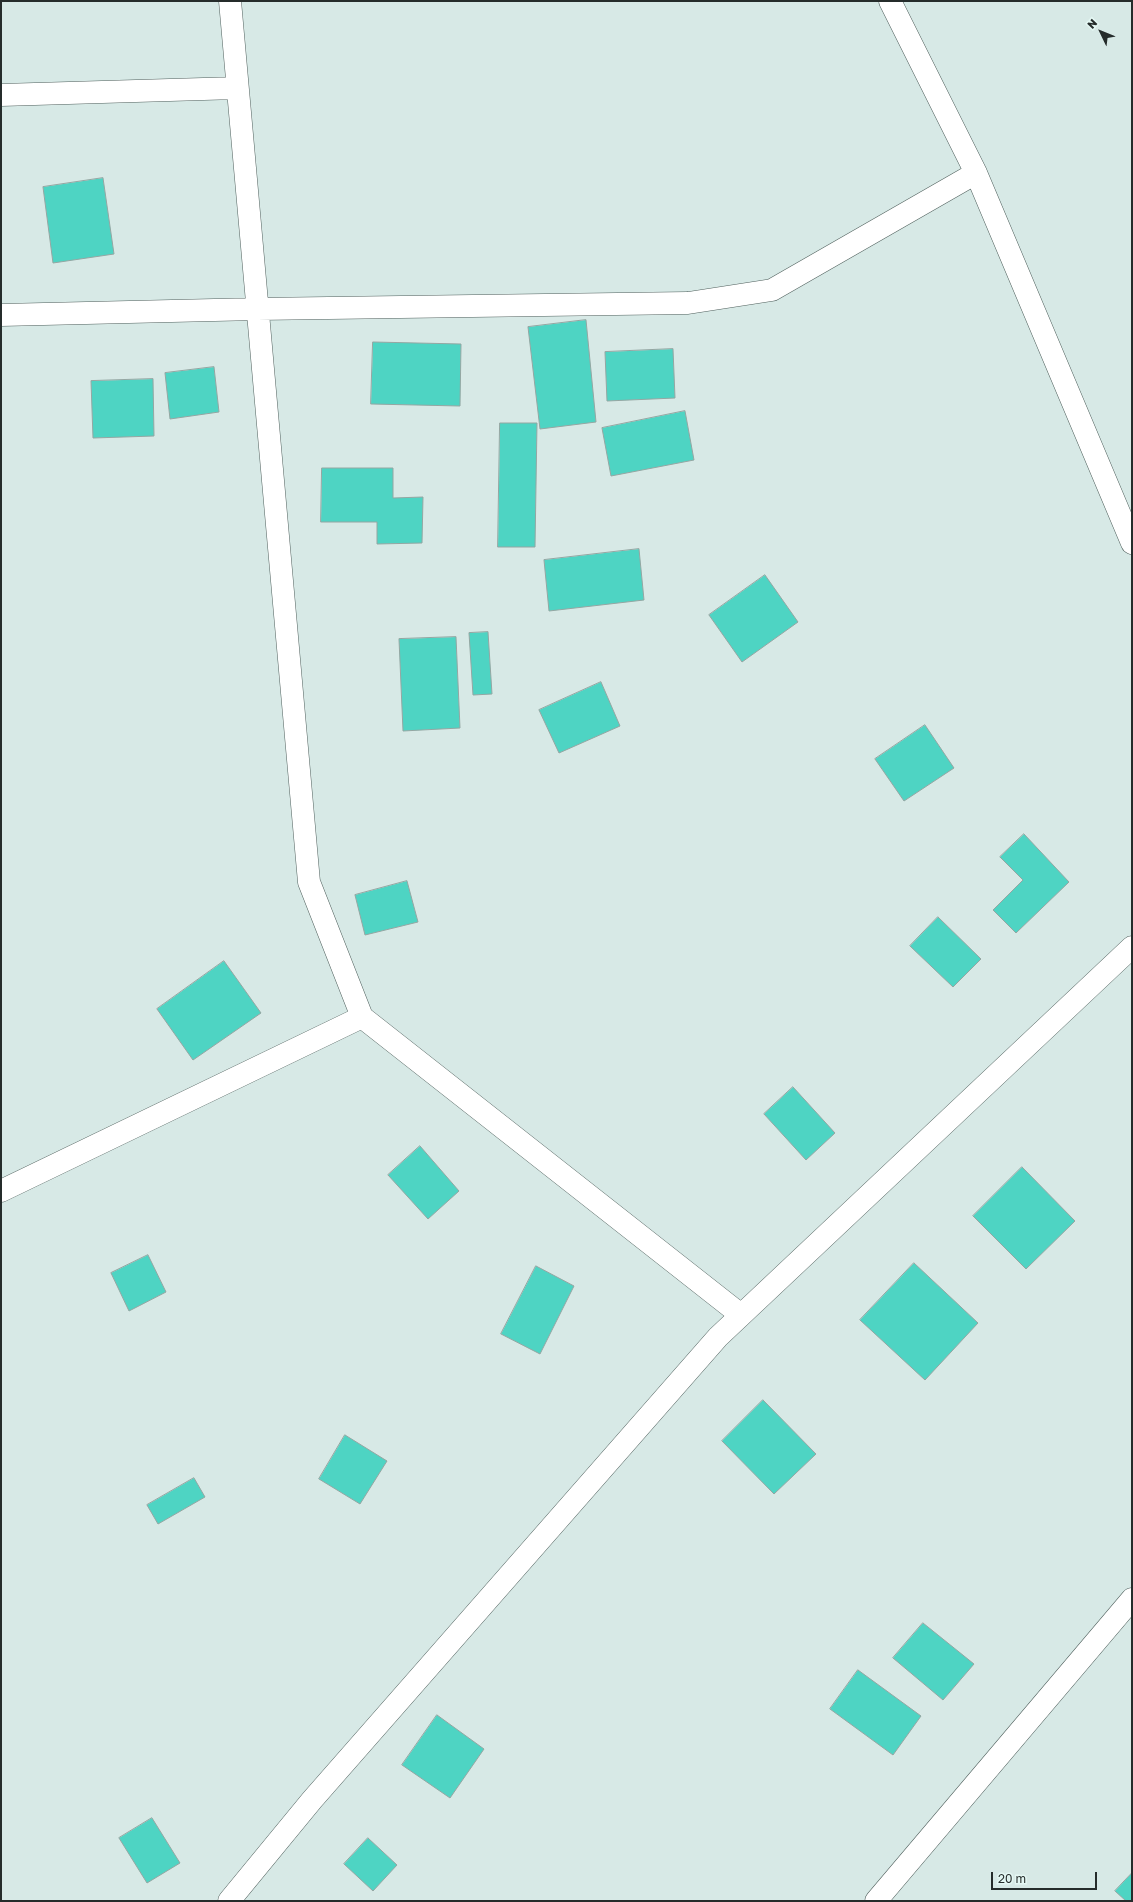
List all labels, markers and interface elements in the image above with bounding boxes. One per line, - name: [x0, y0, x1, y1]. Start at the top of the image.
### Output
- north arrow: [1081, 12, 1121, 52]
- text: N: [1084, 16, 1099, 31]
- scale bar: [993, 1864, 1099, 1890]
- text: 20 m: [998, 1871, 1026, 1886]

